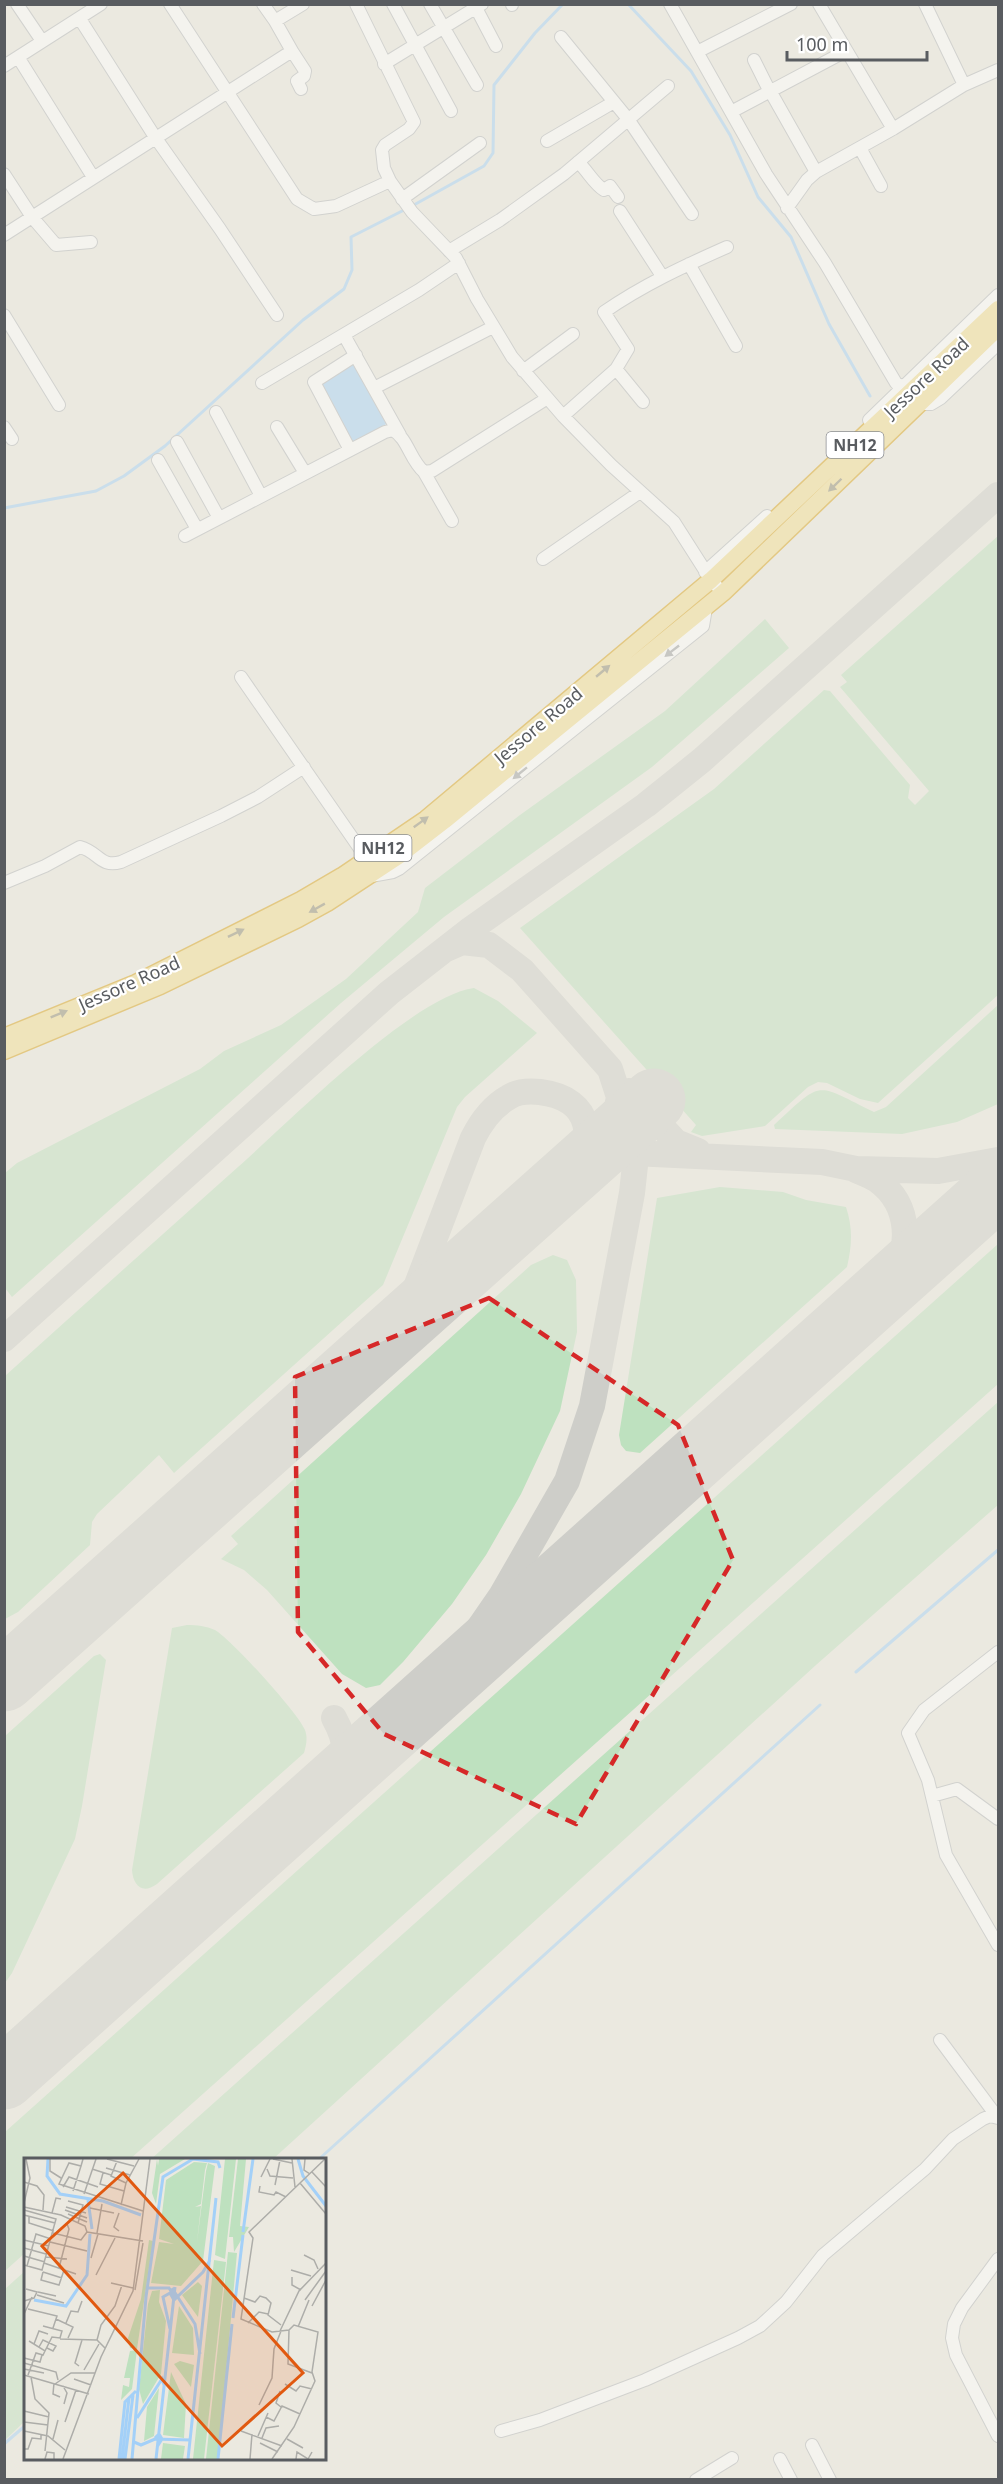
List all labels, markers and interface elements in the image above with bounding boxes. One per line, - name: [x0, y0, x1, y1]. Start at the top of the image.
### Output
- scale bar: [787, 24, 926, 62]
- text: 100 m: [796, 32, 848, 56]
- street label: Jessore Road: [877, 331, 974, 424]
- road number: NH12: [826, 432, 884, 458]
- one-way arrow: [828, 478, 843, 492]
- one-way arrow: [664, 644, 679, 656]
- one-way arrow: [595, 664, 611, 677]
- street label: Jessore Road: [487, 681, 587, 770]
- one-way arrow: [512, 767, 528, 780]
- one-way arrow: [412, 816, 428, 828]
- road number: NH12: [354, 835, 412, 861]
- one-way arrow: [309, 903, 325, 914]
- one-way arrow: [227, 928, 244, 938]
- street label: Jessore Road: [73, 950, 183, 1017]
- one-way arrow: [50, 1009, 68, 1019]
- inset map: [24, 2158, 326, 2460]

